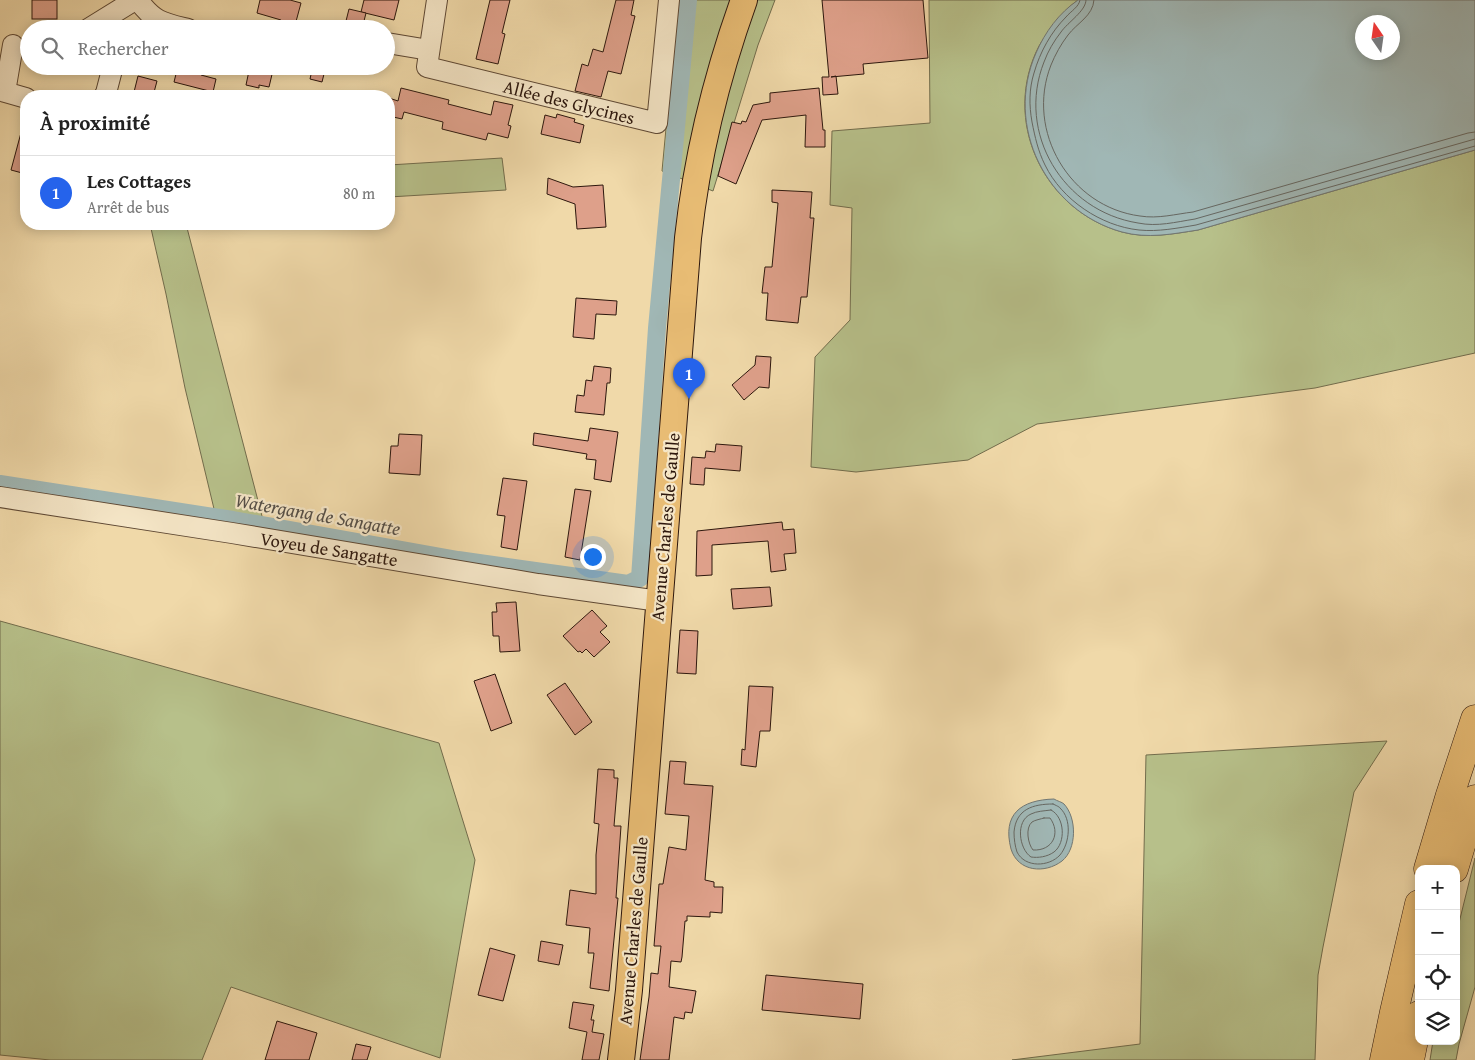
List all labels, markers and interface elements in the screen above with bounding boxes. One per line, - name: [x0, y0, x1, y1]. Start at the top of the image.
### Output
- north arrow: [1355, 15, 1400, 60]
- search box: [20, 20, 395, 75]
- icon: search: [38, 34, 66, 62]
- text: Rechercher: [78, 34, 169, 62]
- street label: Allée des Glycines: [501, 73, 637, 131]
- text: À proximité: [40, 107, 150, 138]
- text: Les Cottages: [87, 167, 191, 195]
- text: 1: [52, 181, 60, 205]
- text: 80 m: [343, 181, 375, 205]
- text: Arrêt de bus: [87, 195, 169, 219]
- pin: 1: [673, 358, 705, 399]
- street label: Avenue Charles de Gaulle: [643, 432, 687, 622]
- water label: Watergang de Sangatte: [233, 486, 403, 542]
- street label: Voyeu de Sangatte: [258, 525, 400, 573]
- your location: [580, 544, 606, 570]
- street label: Avenue Charles de Gaulle: [611, 836, 655, 1026]
- map controls: [1415, 865, 1460, 1045]
- button: +: [1415, 865, 1460, 910]
- button: −: [1415, 910, 1460, 955]
- button: locate: [1415, 955, 1460, 1000]
- button: layers: [1415, 1000, 1460, 1045]

